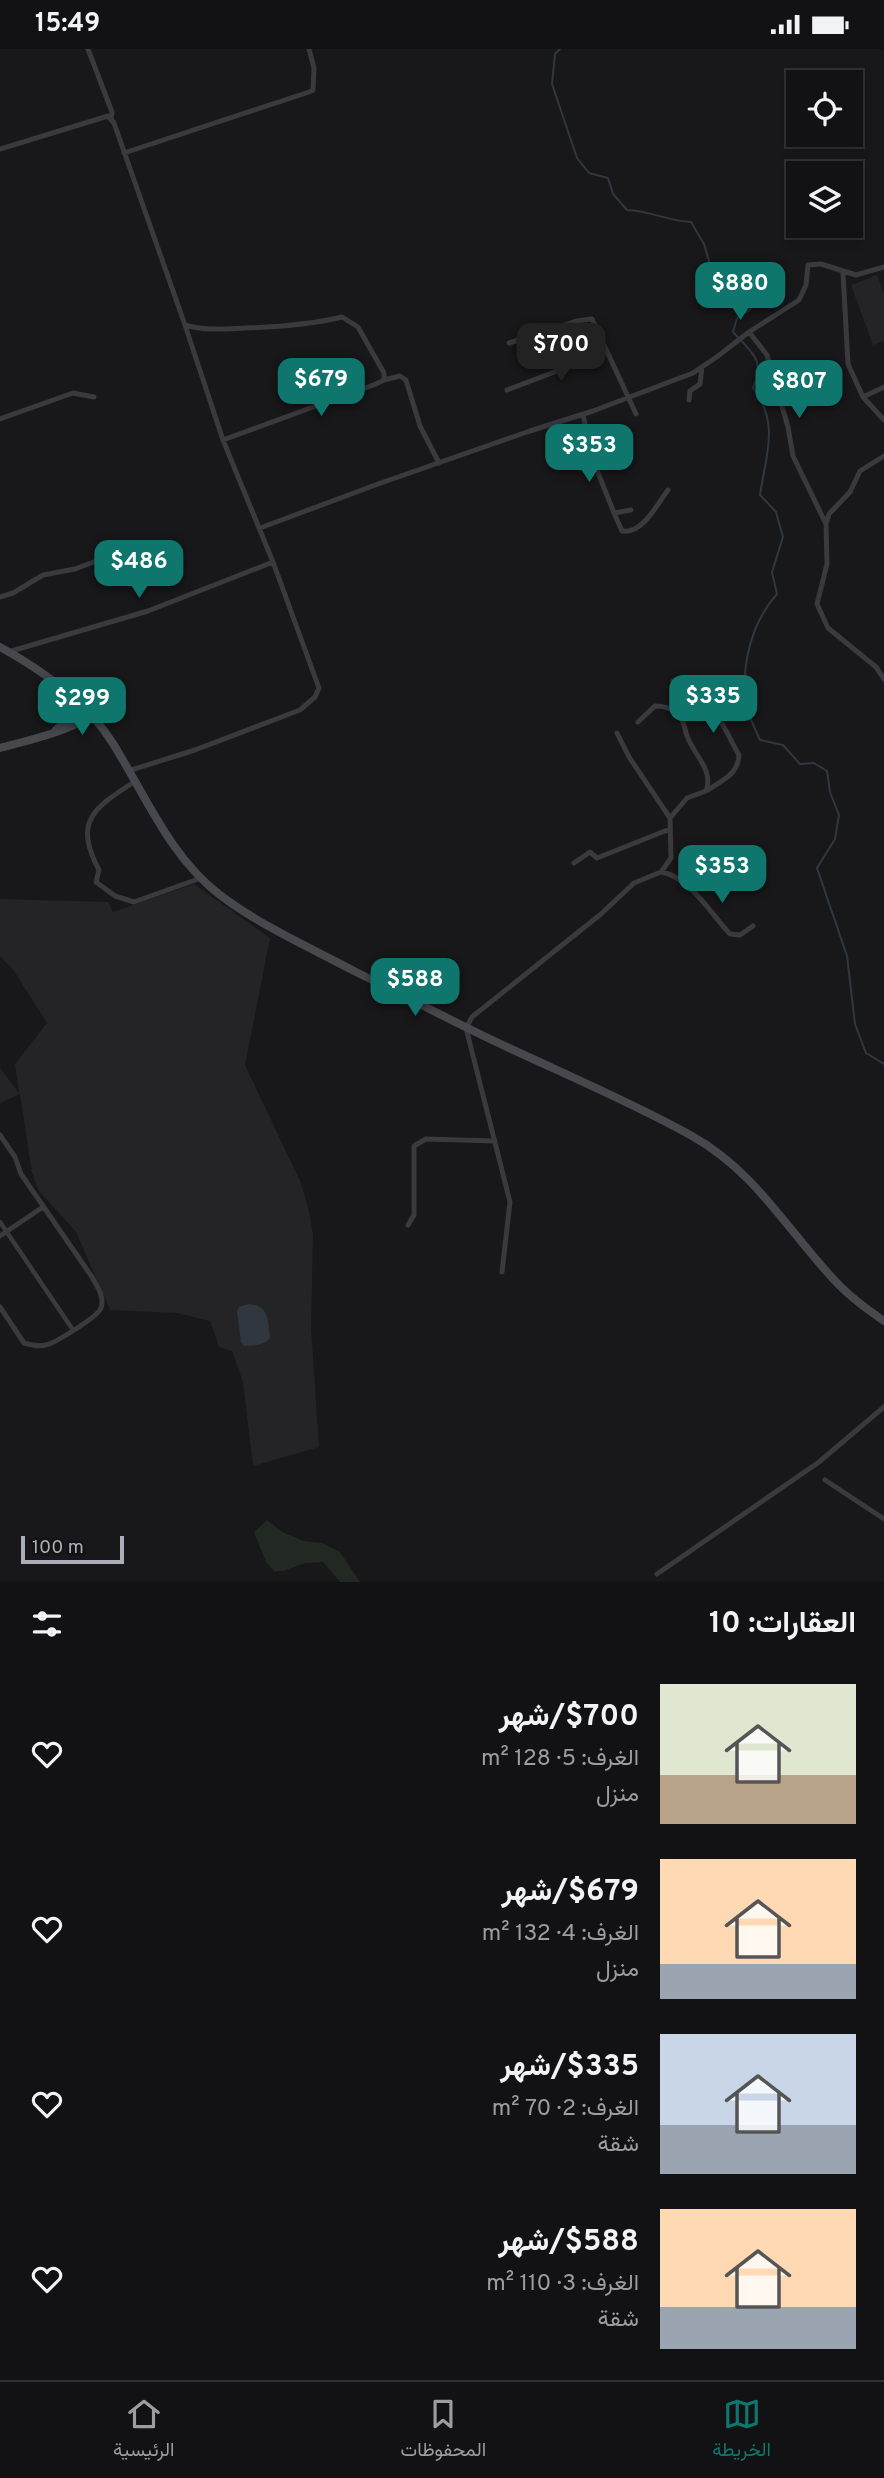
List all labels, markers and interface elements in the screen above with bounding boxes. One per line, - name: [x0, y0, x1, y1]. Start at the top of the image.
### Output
- text: 15:49: [35, 8, 100, 41]
- map controls: [786, 70, 863, 238]
- button: locate: [786, 70, 863, 147]
- button: layers: [786, 161, 863, 238]
- pin: $880: [699, 263, 781, 322]
- text: $880: [711, 270, 769, 299]
- pin: $700: [520, 323, 602, 383]
- text: $700: [533, 331, 589, 360]
- pin: $679: [280, 359, 362, 418]
- pin: $807: [758, 361, 840, 420]
- text: $679: [294, 366, 348, 395]
- text: $807: [771, 368, 827, 397]
- pin: $353: [548, 425, 630, 484]
- text: $353: [561, 432, 617, 461]
- pin: $486: [98, 540, 180, 600]
- text: $486: [110, 548, 168, 577]
- pin: $335: [672, 675, 754, 735]
- pin: $299: [41, 677, 123, 737]
- text: $335: [685, 683, 741, 712]
- text: $299: [54, 685, 110, 714]
- pin: $353: [681, 845, 763, 905]
- text: $353: [694, 853, 750, 882]
- pin: $588: [374, 958, 456, 1018]
- text: $588: [387, 966, 443, 995]
- scale bar: [21, 1533, 124, 1565]
- text: 100 m: [32, 1536, 84, 1560]
- icon: filters: [28, 1605, 66, 1643]
- text: العقارات: 10: [709, 1606, 856, 1643]
- text: $700/شهر: [499, 1699, 639, 1736]
- icon: home: [716, 1712, 800, 1796]
- icon: heart: [28, 1735, 66, 1773]
- text: الغرف: 5 · 128 m²: [481, 1745, 639, 1774]
- text: منزل: [596, 1781, 639, 1810]
- text: $679/شهر: [501, 1874, 639, 1911]
- icon: home: [716, 1887, 800, 1971]
- icon: heart: [28, 1910, 66, 1948]
- text: الغرف: 4 · 132 m²: [482, 1920, 639, 1949]
- text: منزل: [596, 1956, 639, 1985]
- text: $335/شهر: [500, 2049, 639, 2086]
- icon: home: [716, 2062, 800, 2146]
- icon: heart: [28, 2085, 66, 2123]
- text: الغرف: 2 · 70 m²: [492, 2095, 639, 2124]
- text: شقة: [597, 2131, 639, 2160]
- text: $588/شهر: [498, 2224, 639, 2261]
- icon: home: [716, 2237, 800, 2321]
- icon: heart: [28, 2260, 66, 2298]
- text: الغرف: 3 · 110 m²: [486, 2270, 639, 2299]
- text: شقة: [597, 2306, 639, 2335]
- tab: الرئيسية: [113, 2395, 174, 2466]
- tab: المحفوظات: [401, 2395, 486, 2466]
- tab: الخريطة: [712, 2395, 771, 2466]

